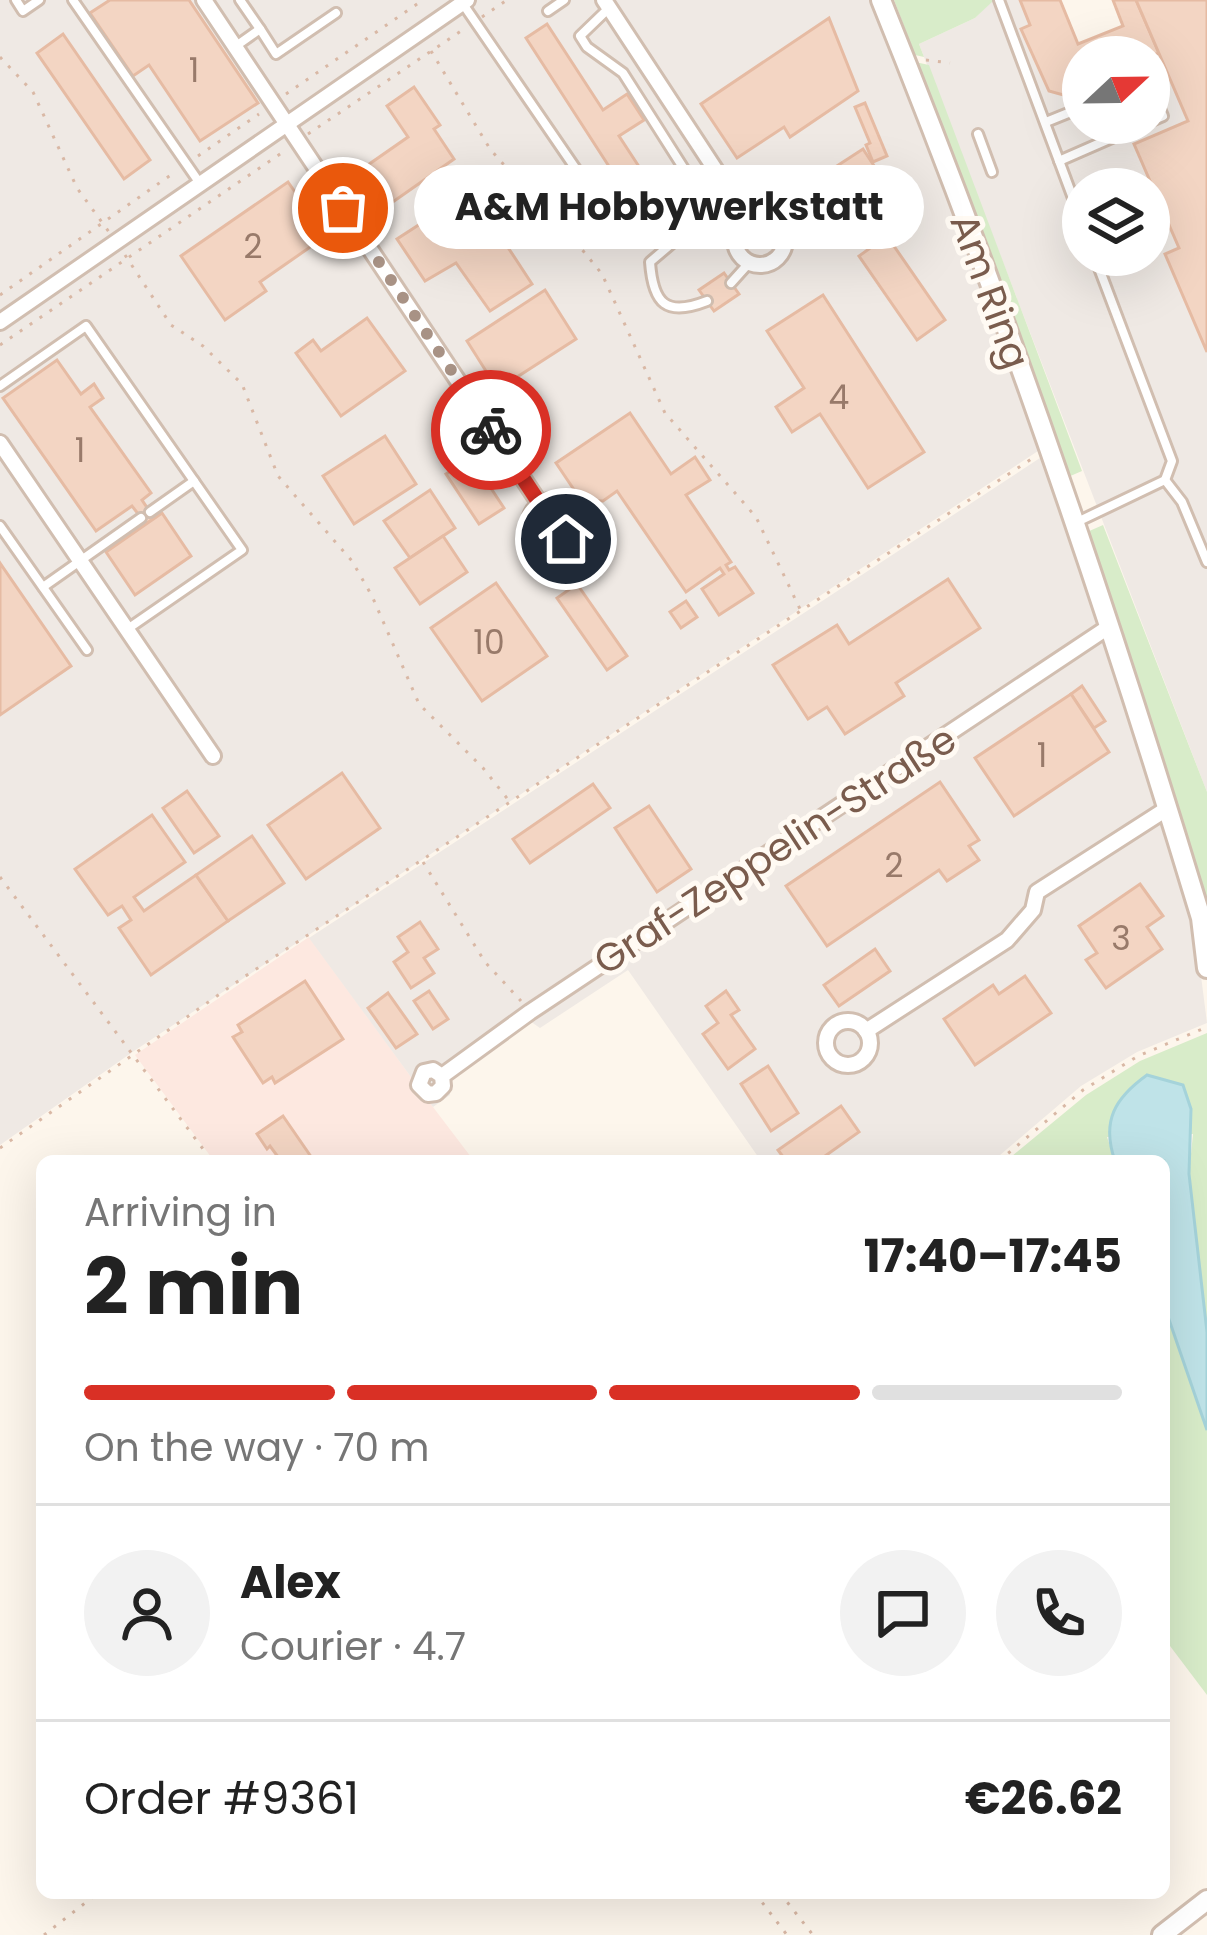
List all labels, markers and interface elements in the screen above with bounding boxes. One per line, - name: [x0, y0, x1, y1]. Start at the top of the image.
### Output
- north arrow: [1062, 36, 1170, 144]
- map controls: [1062, 36, 1170, 276]
- house number: 1: [189, 47, 199, 94]
- pin: [292, 157, 394, 259]
- callout: A&M Hobbywerkstatt: [415, 166, 925, 250]
- button: layers: [1062, 168, 1170, 276]
- icon: bag: [310, 175, 376, 241]
- text: A&M Hobbywerkstatt: [454, 179, 884, 234]
- street label: Am Ring: [937, 206, 1043, 376]
- house number: 2: [244, 223, 262, 270]
- courier: [431, 370, 551, 490]
- house number: 4: [829, 374, 849, 421]
- icon: bike: [458, 397, 524, 463]
- house number: 1: [75, 427, 85, 474]
- pin: [515, 488, 617, 590]
- icon: home: [533, 506, 599, 572]
- house number: 10: [473, 619, 505, 666]
- street label: Graf-Zeppelin-Straße: [583, 712, 967, 988]
- house number: 1: [1037, 732, 1047, 779]
- house number: 2: [885, 842, 903, 889]
- house number: 3: [1111, 915, 1131, 962]
- text: Arriving in: [84, 1185, 277, 1240]
- text: 17:40–17:45: [864, 1225, 1122, 1288]
- text: 2 min: [84, 1232, 303, 1341]
- text: On the way · 70 m: [84, 1420, 430, 1475]
- button: person: [84, 1550, 210, 1676]
- button: chat: [840, 1550, 966, 1676]
- button: phone: [996, 1550, 1122, 1676]
- text: Alex: [240, 1551, 341, 1614]
- text: Courier · 4.7: [240, 1619, 466, 1674]
- text: Order #9361: [84, 1767, 359, 1830]
- text: €26.62: [965, 1767, 1122, 1830]

